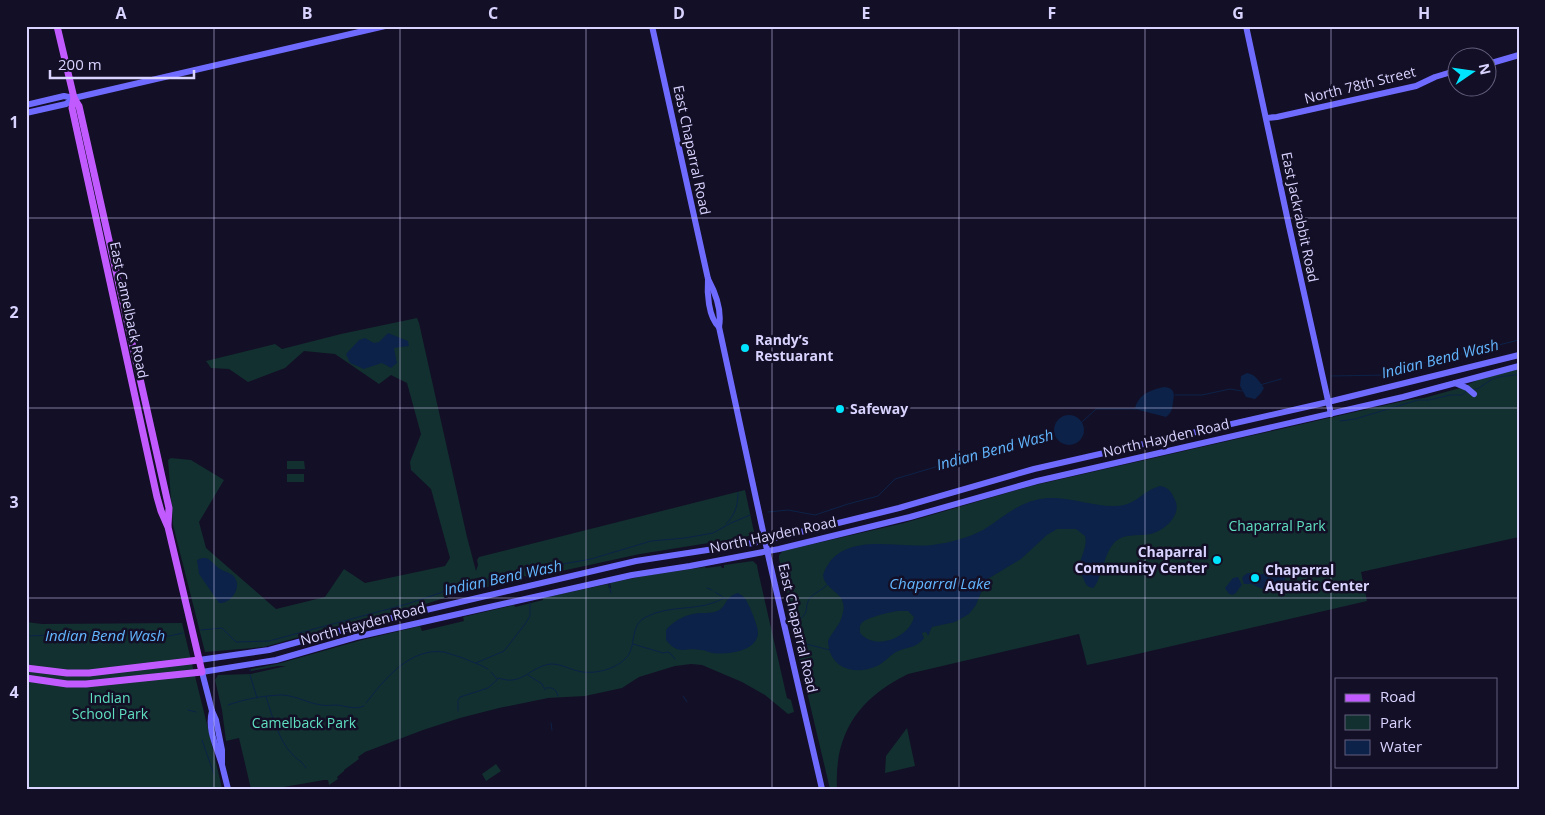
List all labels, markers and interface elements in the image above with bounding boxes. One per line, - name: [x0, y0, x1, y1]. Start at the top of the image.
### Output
- text: A: [115, 2, 127, 24]
- text: B: [302, 2, 312, 24]
- text: C: [488, 2, 498, 24]
- text: D: [673, 2, 685, 24]
- text: E: [862, 2, 871, 24]
- text: F: [1048, 2, 1056, 24]
- text: G: [1232, 2, 1244, 24]
- text: H: [1418, 2, 1430, 24]
- scale bar: [50, 48, 194, 80]
- north arrow: [1448, 48, 1498, 98]
- text: 200 m: [58, 54, 102, 74]
- street label: North 78th Street: [1302, 61, 1418, 108]
- text: N: [1475, 61, 1496, 77]
- street label: East Chaparral Road: [669, 83, 716, 217]
- text: 1: [9, 111, 19, 133]
- street label: East Jackrabbit Road: [1277, 150, 1324, 284]
- street label: East Camelback Road: [106, 240, 153, 380]
- text: 2: [9, 301, 19, 323]
- place label: Randy’s Restuarant: [755, 330, 833, 365]
- water label: Indian Bend Wash: [1379, 334, 1501, 382]
- marker: Randy’s Restuarant: [739, 342, 751, 354]
- place label: Safeway: [850, 399, 908, 418]
- marker: Safeway: [834, 403, 846, 415]
- street label: North Hayden Road: [1101, 414, 1231, 461]
- water label: Indian Bend Wash: [934, 424, 1055, 474]
- text: 3: [9, 491, 19, 513]
- street label: North Hayden Road: [708, 512, 838, 557]
- park label: Chaparral Park: [1228, 516, 1326, 535]
- place label: Chaparral Community Center: [1074, 542, 1208, 577]
- marker: Chaparral Community Center: [1211, 554, 1223, 566]
- water label: Indian Bend Wash: [442, 555, 564, 599]
- place label: Chaparral Aquatic Center: [1265, 560, 1370, 595]
- street label: East Chaparral Road: [774, 561, 823, 694]
- marker: Chaparral Aquatic Center: [1249, 572, 1261, 584]
- water label: Chaparral Lake: [889, 573, 991, 593]
- street label: North Hayden Road: [298, 598, 428, 649]
- water label: Indian Bend Wash: [45, 625, 165, 645]
- legend: [1335, 678, 1498, 768]
- text: 4: [9, 681, 19, 703]
- text: Road: [1380, 686, 1416, 706]
- park label: Indian School Park: [72, 688, 149, 723]
- text: Park: [1380, 712, 1411, 732]
- park label: Camelback Park: [252, 713, 357, 732]
- text: Water: [1380, 736, 1422, 756]

